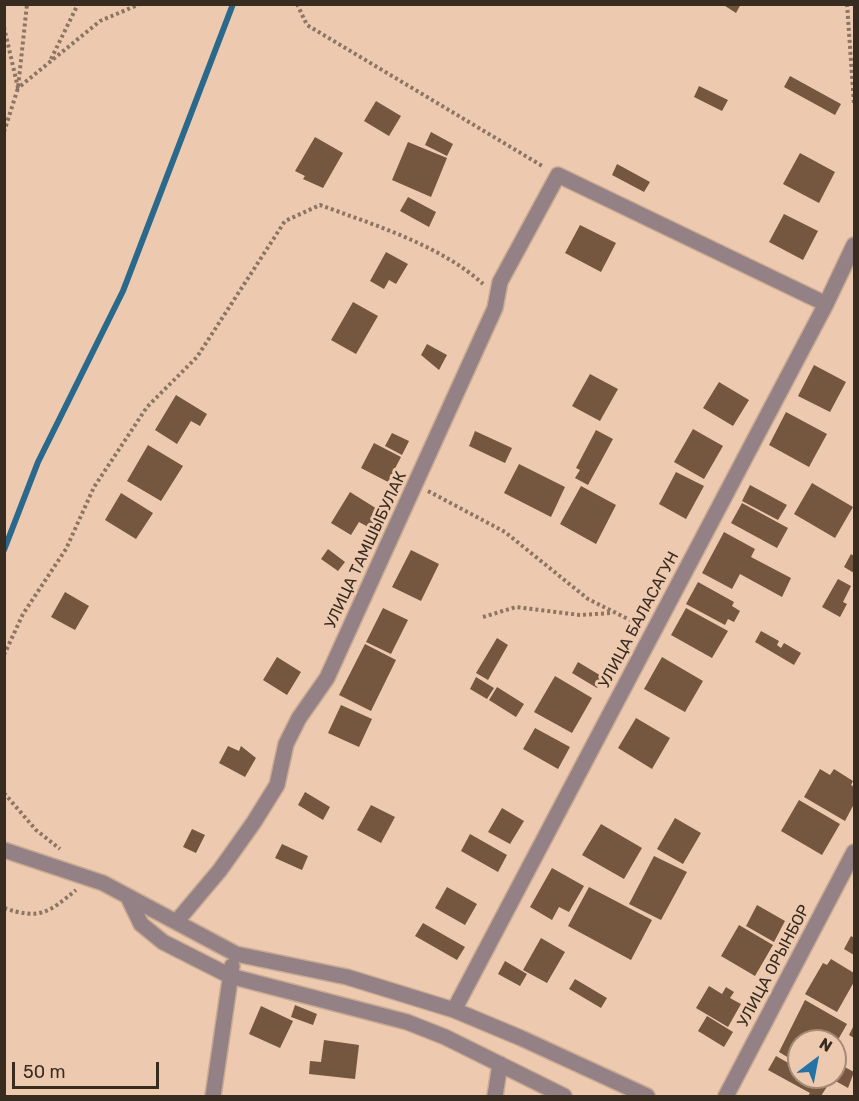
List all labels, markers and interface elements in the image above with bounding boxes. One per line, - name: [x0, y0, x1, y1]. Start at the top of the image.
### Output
- street label: УЛИЦА ТАМШЫБУЛАК: [321, 468, 411, 632]
- street label: УЛИЦА БАЛАСАГУН: [595, 548, 683, 692]
- street label: УЛИЦА ОРЫНБОР: [734, 902, 814, 1030]
- north arrow: [787, 1029, 847, 1089]
- text: N: [816, 1034, 836, 1056]
- scale bar: [15, 1050, 162, 1088]
- text: 50 m: [23, 1061, 66, 1083]

